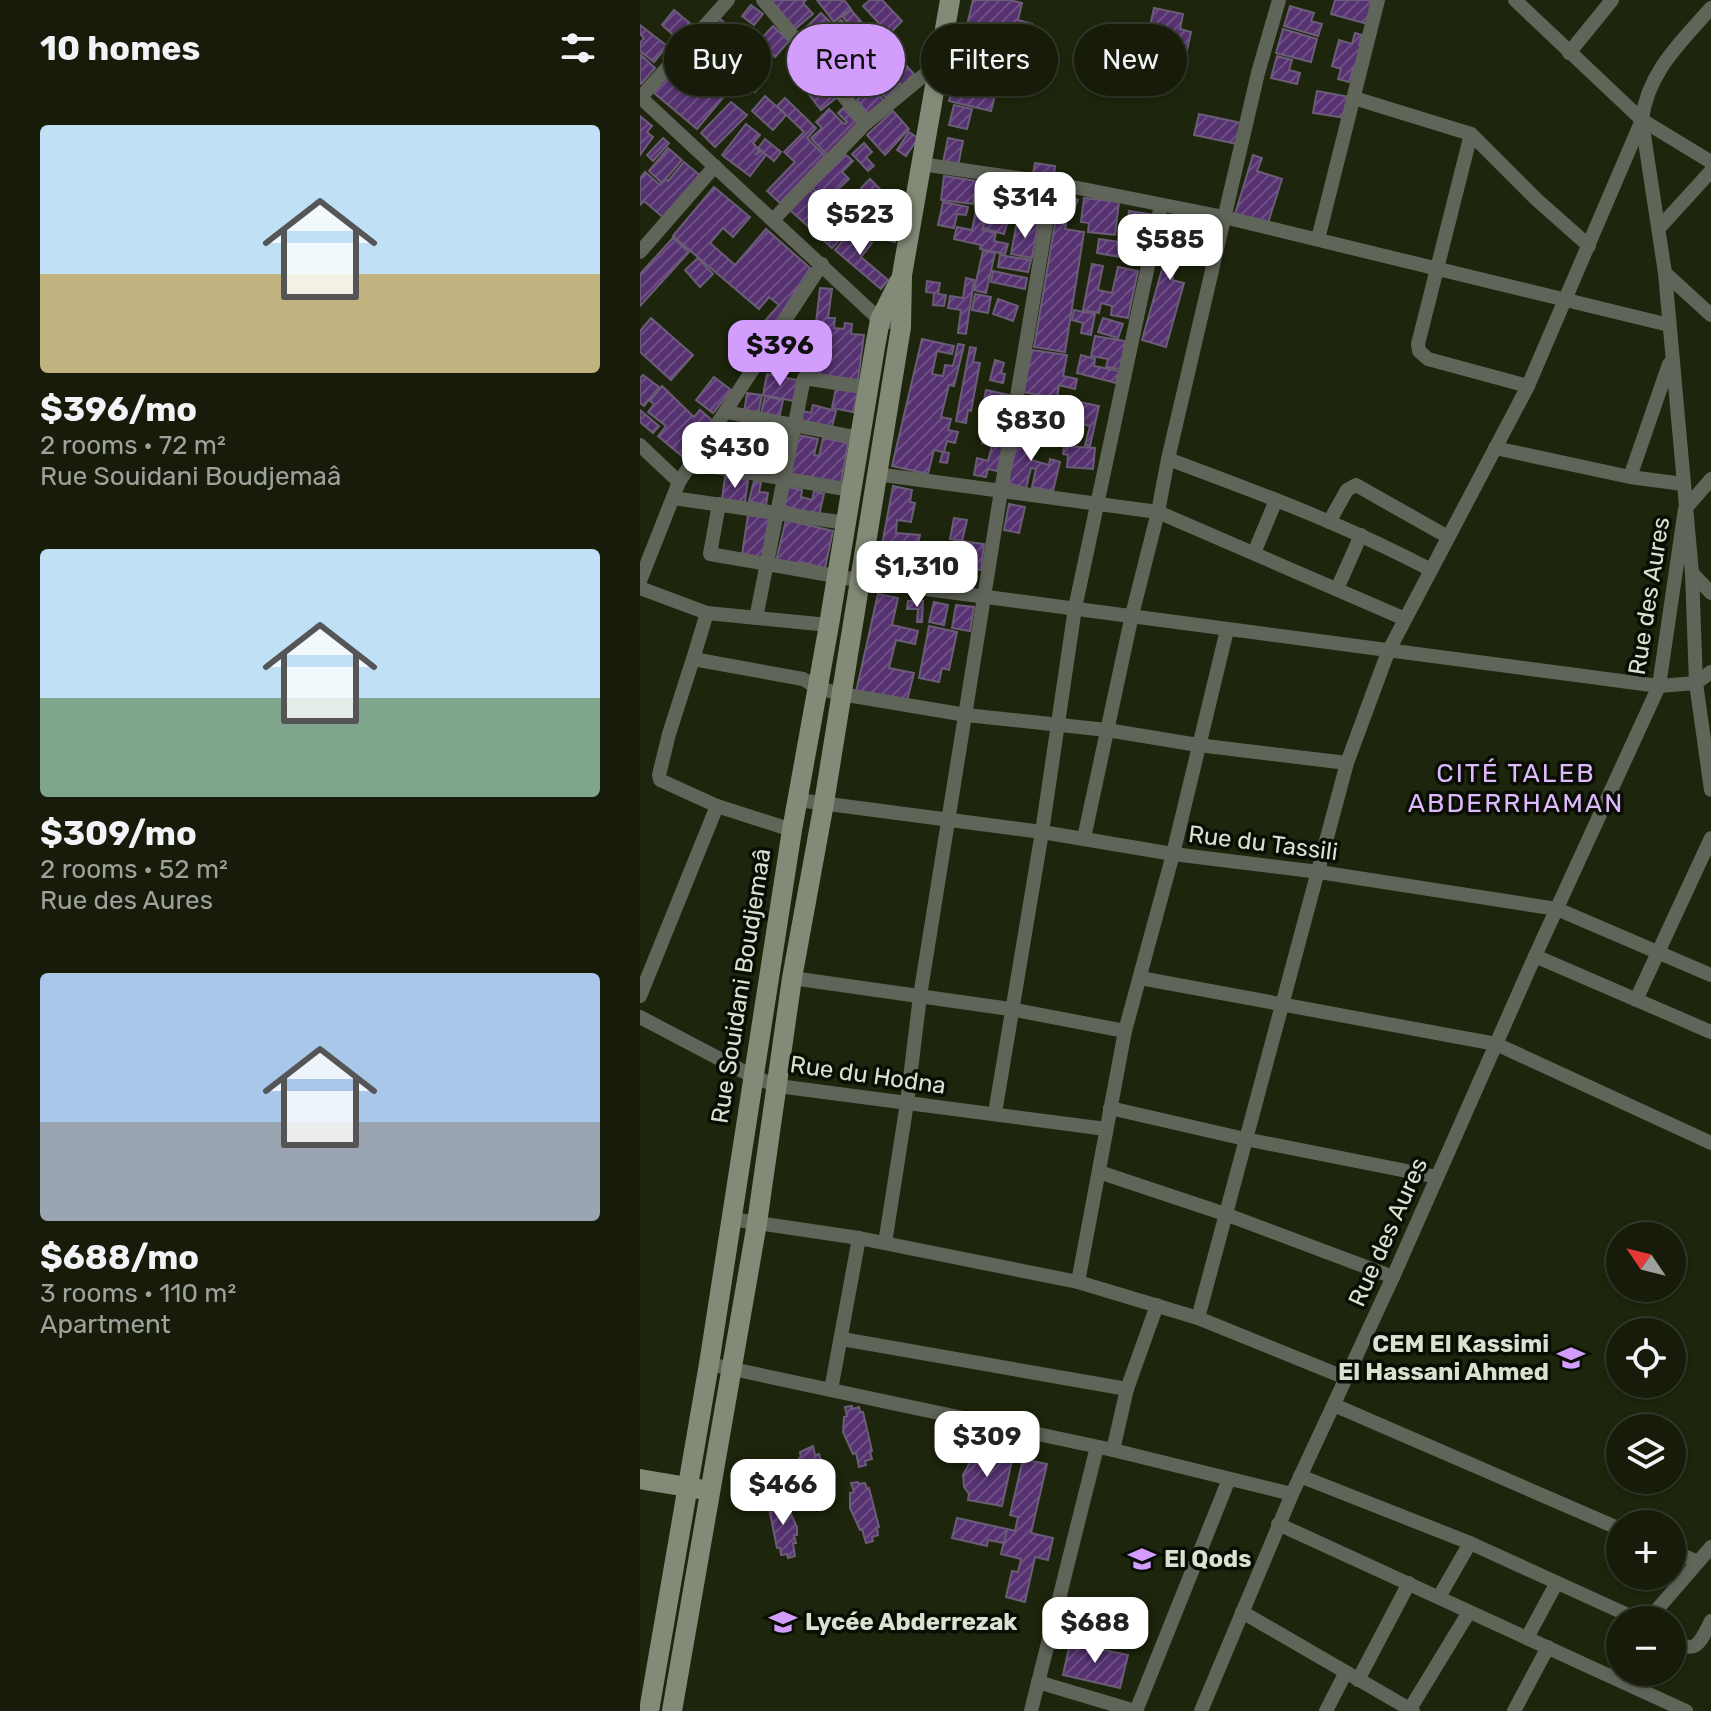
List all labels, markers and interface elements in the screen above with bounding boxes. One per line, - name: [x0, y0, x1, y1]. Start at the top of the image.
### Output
- chip: Buy: [664, 24, 771, 96]
- chip: Rent: [787, 24, 905, 96]
- chip: Filters: [921, 24, 1058, 96]
- chip: New: [1074, 24, 1187, 96]
- icon: filters: [556, 26, 600, 70]
- text: 10 homes: [40, 28, 200, 69]
- pin: $314: [978, 172, 1072, 240]
- icon: home: [248, 177, 392, 321]
- text: $314: [993, 182, 1057, 213]
- pin: $523: [813, 189, 907, 257]
- text: $523: [826, 199, 894, 230]
- pin: $585: [1123, 214, 1217, 282]
- text: $585: [1136, 224, 1204, 255]
- pin: $396: [733, 320, 827, 388]
- text: $396: [746, 330, 814, 361]
- text: $396/mo: [40, 389, 197, 430]
- pin: $830: [984, 395, 1078, 463]
- text: $830: [996, 405, 1066, 436]
- pin: $430: [688, 422, 782, 490]
- text: 2 rooms · 72 m²: [40, 430, 226, 461]
- text: $430: [700, 432, 770, 463]
- text: Rue Souidani Boudjemaâ: [40, 461, 341, 492]
- street label: Rue des Aures: [1623, 515, 1675, 677]
- pin: $1,310: [852, 541, 982, 609]
- text: $1,310: [875, 551, 959, 582]
- icon: home: [248, 601, 392, 745]
- district label: CITÉ TALEB ABDERRHAMAN: [1408, 758, 1624, 819]
- text: $309/mo: [40, 813, 197, 854]
- street label: Rue du Tassili: [1187, 820, 1339, 866]
- street label: Rue Souidani Boudjemaâ: [705, 846, 777, 1126]
- text: 2 rooms · 52 m²: [40, 854, 228, 885]
- text: Rue des Aures: [40, 885, 213, 916]
- icon: home: [248, 1025, 392, 1169]
- street label: Rue du Hodna: [788, 1050, 948, 1100]
- street label: Rue des Aures: [1343, 1153, 1433, 1311]
- north arrow: [1606, 1222, 1686, 1302]
- map controls: [1606, 1222, 1686, 1686]
- text: $688/mo: [40, 1237, 199, 1278]
- text: 3 rooms · 110 m²: [40, 1278, 236, 1309]
- text: Apartment: [40, 1309, 171, 1340]
- button: locate: [1606, 1318, 1686, 1398]
- place label: CEM El Kassimi El Hassani Ahmed: [1338, 1330, 1549, 1386]
- school or university icon: CEM El Kassimi El Hassani Ahmed: [1556, 1343, 1586, 1373]
- pin: $309: [940, 1411, 1034, 1479]
- button: layers: [1606, 1414, 1686, 1494]
- text: $309: [953, 1421, 1021, 1452]
- pin: $466: [736, 1459, 830, 1527]
- text: $466: [749, 1469, 817, 1500]
- button: +: [1606, 1510, 1686, 1590]
- school or university icon: El Qods: [1127, 1544, 1157, 1574]
- place label: El Qods: [1164, 1545, 1251, 1573]
- pin: $688: [1048, 1597, 1142, 1665]
- button: −: [1606, 1606, 1686, 1686]
- school or university icon: Lycée Abderrezak: [768, 1607, 798, 1637]
- text: $688: [1060, 1607, 1130, 1638]
- place label: Lycée Abderrezak: [805, 1608, 1017, 1636]

